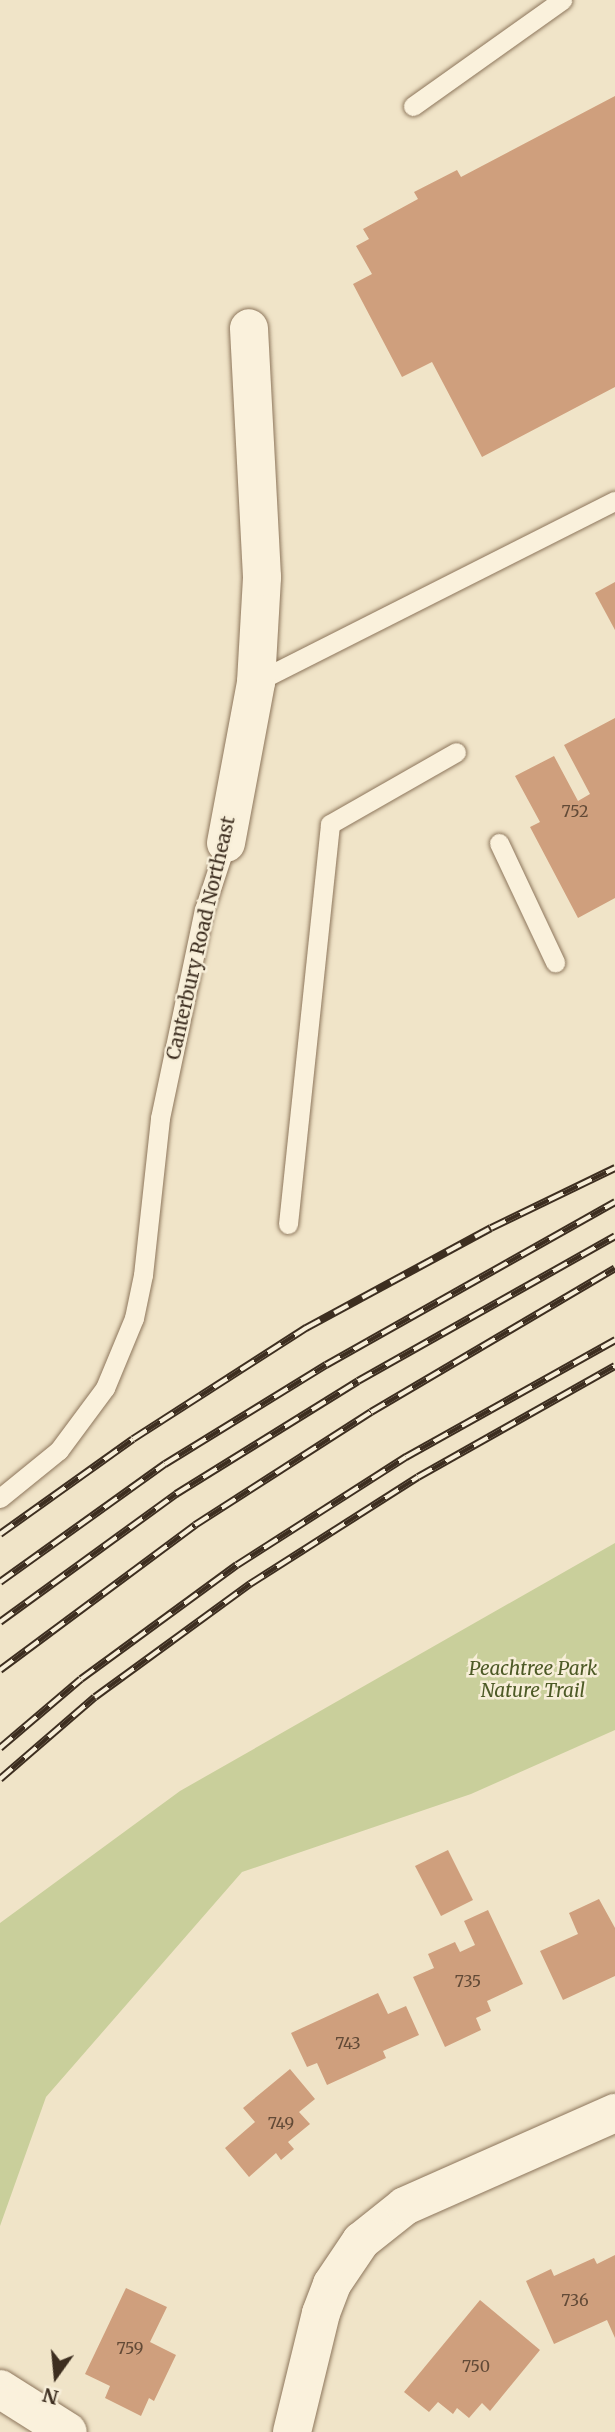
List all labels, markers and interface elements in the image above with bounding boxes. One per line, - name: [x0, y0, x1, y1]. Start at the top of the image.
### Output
- house number: 752: [562, 801, 588, 821]
- street label: Canterbury Road Northeast: [162, 814, 240, 1062]
- park label: Peachtree Park Nature Trail: [469, 1658, 597, 1702]
- house number: 735: [455, 1971, 481, 1991]
- house number: 743: [335, 2033, 361, 2053]
- house number: 749: [268, 2113, 294, 2133]
- house number: 736: [561, 2290, 589, 2310]
- house number: 759: [116, 2338, 144, 2358]
- north arrow: [21, 2341, 91, 2411]
- house number: 750: [462, 2356, 490, 2376]
- text: N: [40, 2383, 61, 2410]

